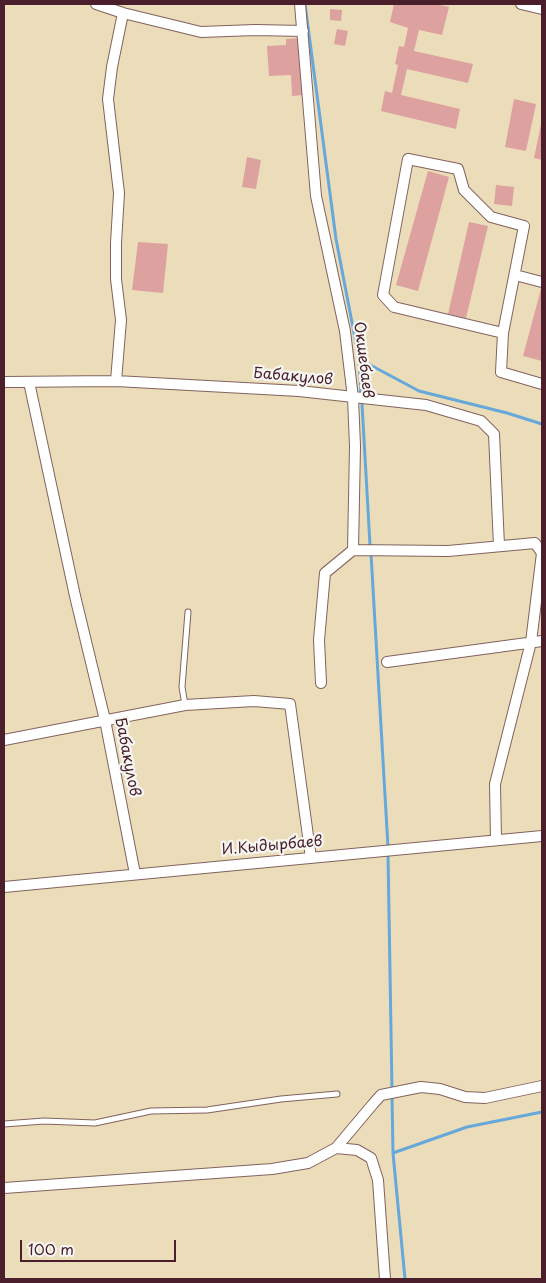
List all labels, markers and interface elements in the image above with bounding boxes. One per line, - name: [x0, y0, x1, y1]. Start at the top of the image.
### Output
- street label: Окшебаев: [349, 321, 377, 399]
- street label: Бабакулов: [253, 365, 333, 389]
- street label: Бабакулов: [111, 716, 143, 798]
- street label: И.Кыдырбаев: [221, 833, 323, 859]
- scale bar: [22, 1230, 179, 1262]
- text: 100 m: [28, 1237, 74, 1260]

